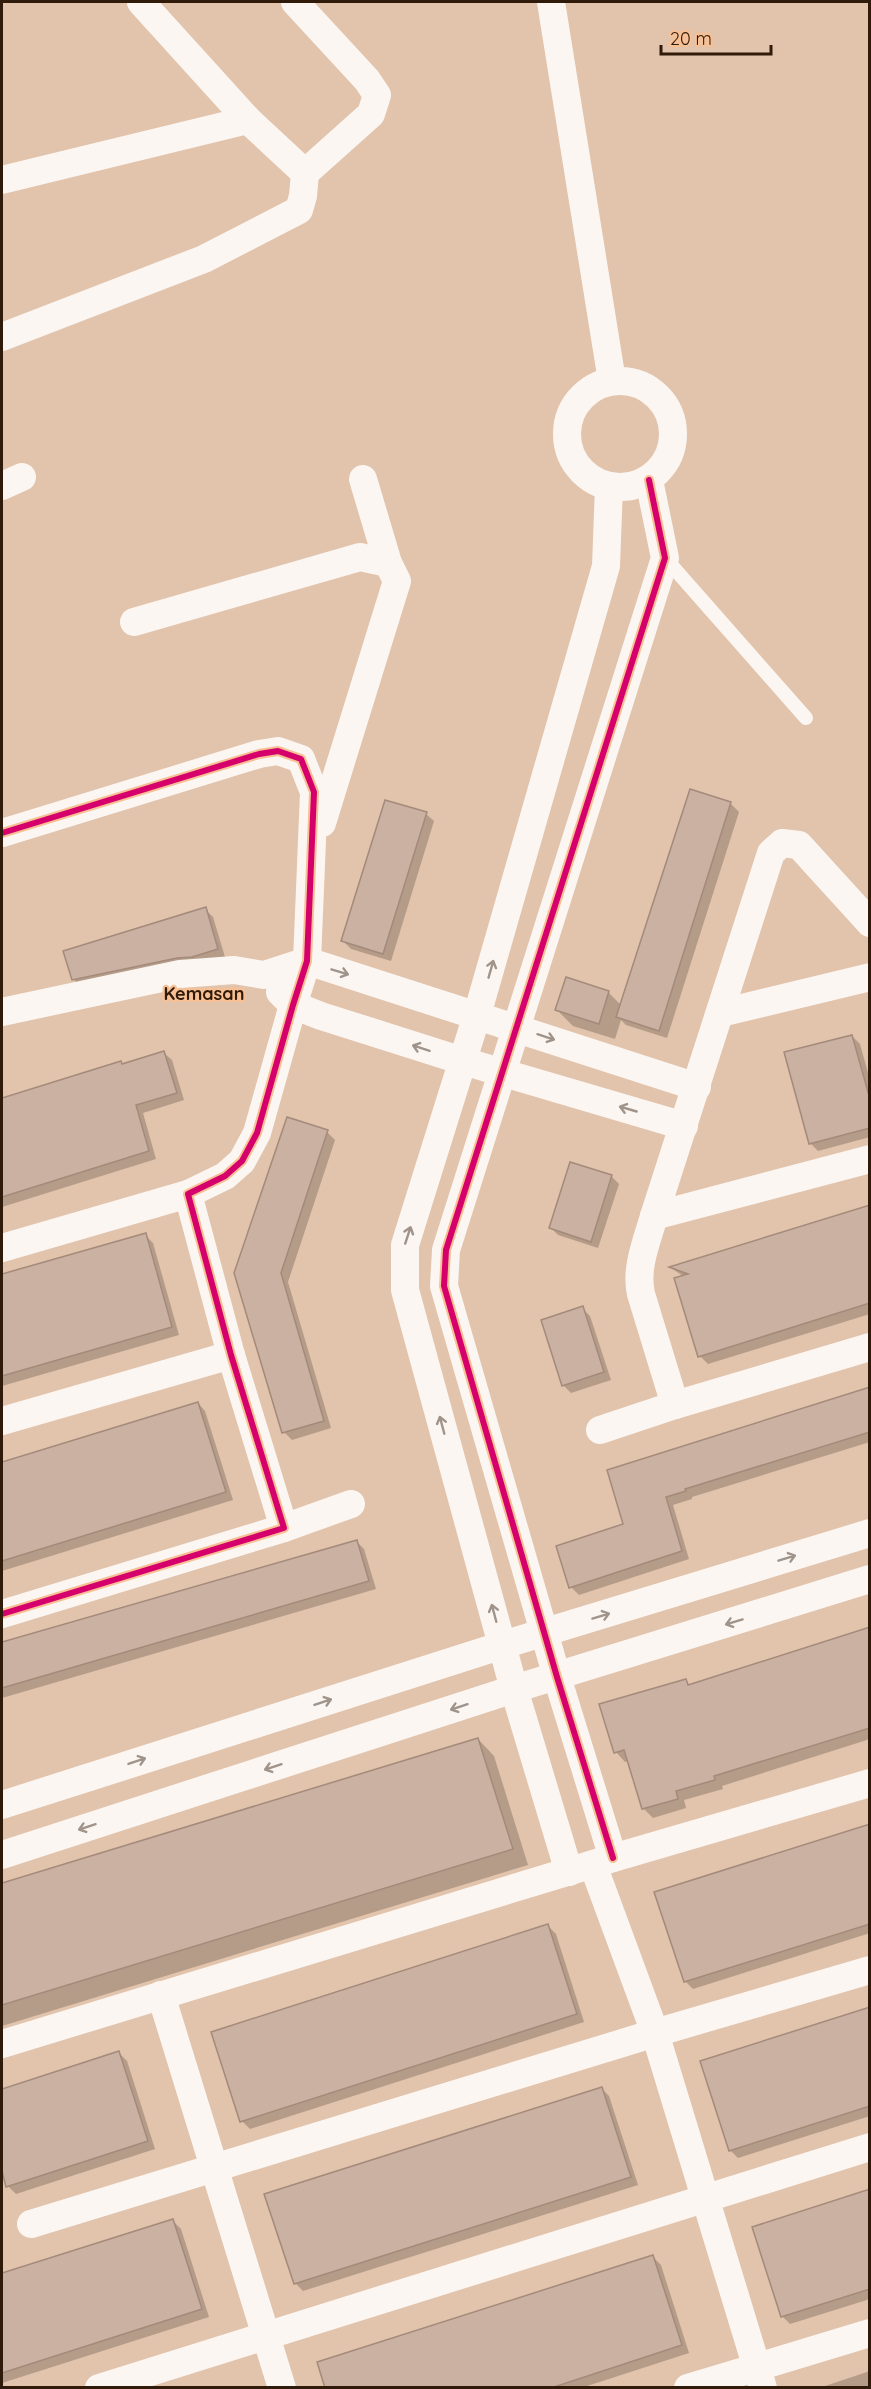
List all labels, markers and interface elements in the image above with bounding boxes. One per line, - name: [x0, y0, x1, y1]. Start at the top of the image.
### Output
- scale bar: [661, 18, 770, 56]
- text: 20 m: [670, 27, 712, 50]
- one-way arrow: [485, 960, 497, 979]
- one-way arrow: [330, 967, 349, 978]
- district label: Kemasan: [164, 982, 244, 1005]
- one-way arrow: [536, 1033, 555, 1044]
- one-way arrow: [412, 1041, 431, 1052]
- one-way arrow: [619, 1103, 638, 1114]
- one-way arrow: [403, 1226, 414, 1245]
- one-way arrow: [436, 1416, 447, 1435]
- one-way arrow: [777, 1552, 796, 1563]
- one-way arrow: [488, 1604, 499, 1623]
- one-way arrow: [591, 1610, 610, 1621]
- one-way arrow: [725, 1617, 744, 1628]
- one-way arrow: [313, 1696, 332, 1707]
- one-way arrow: [450, 1703, 469, 1714]
- one-way arrow: [127, 1755, 146, 1766]
- one-way arrow: [264, 1763, 283, 1774]
- one-way arrow: [78, 1823, 97, 1834]

